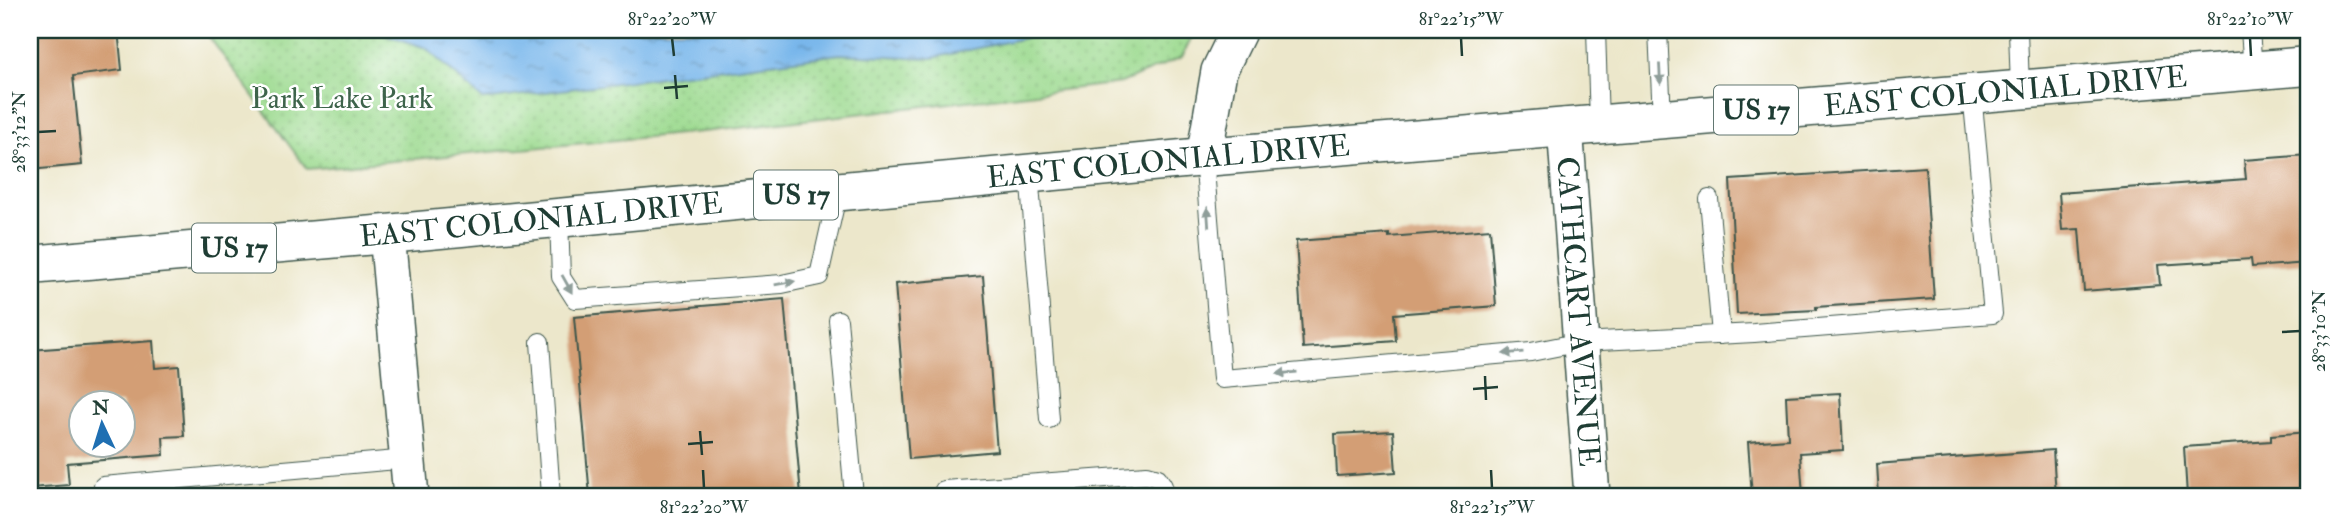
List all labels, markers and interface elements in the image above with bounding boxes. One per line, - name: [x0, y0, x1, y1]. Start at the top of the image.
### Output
- text: 81°22'20"W: [628, 8, 717, 31]
- text: 81°22'15"W: [1419, 8, 1504, 31]
- text: 81°22'10"W: [2207, 8, 2294, 31]
- street label: EAST COLONIAL DRIVE: [1822, 58, 2188, 124]
- one-way arrow: [1655, 63, 1666, 85]
- park label: Park Lake Park: [251, 80, 433, 117]
- road number: US 17: [1714, 86, 1798, 134]
- text: 28°33'12"N: [8, 91, 31, 173]
- street label: EAST COLONIAL DRIVE: [985, 127, 1351, 196]
- street label: CATHCART AVENUE: [1549, 155, 1608, 468]
- road number: US 17: [754, 170, 838, 220]
- street label: EAST COLONIAL DRIVE: [358, 184, 724, 255]
- one-way arrow: [1202, 206, 1213, 228]
- road number: US 17: [192, 224, 276, 272]
- one-way arrow: [560, 275, 572, 295]
- one-way arrow: [774, 277, 796, 288]
- text: 28°33'10"N: [2308, 290, 2331, 372]
- one-way arrow: [1502, 348, 1524, 359]
- one-way arrow: [1276, 368, 1298, 379]
- north arrow: [66, 390, 136, 460]
- text: N: [91, 395, 111, 421]
- text: 81°22'20"W: [660, 496, 749, 519]
- text: 81°22'15"W: [1450, 496, 1535, 519]

